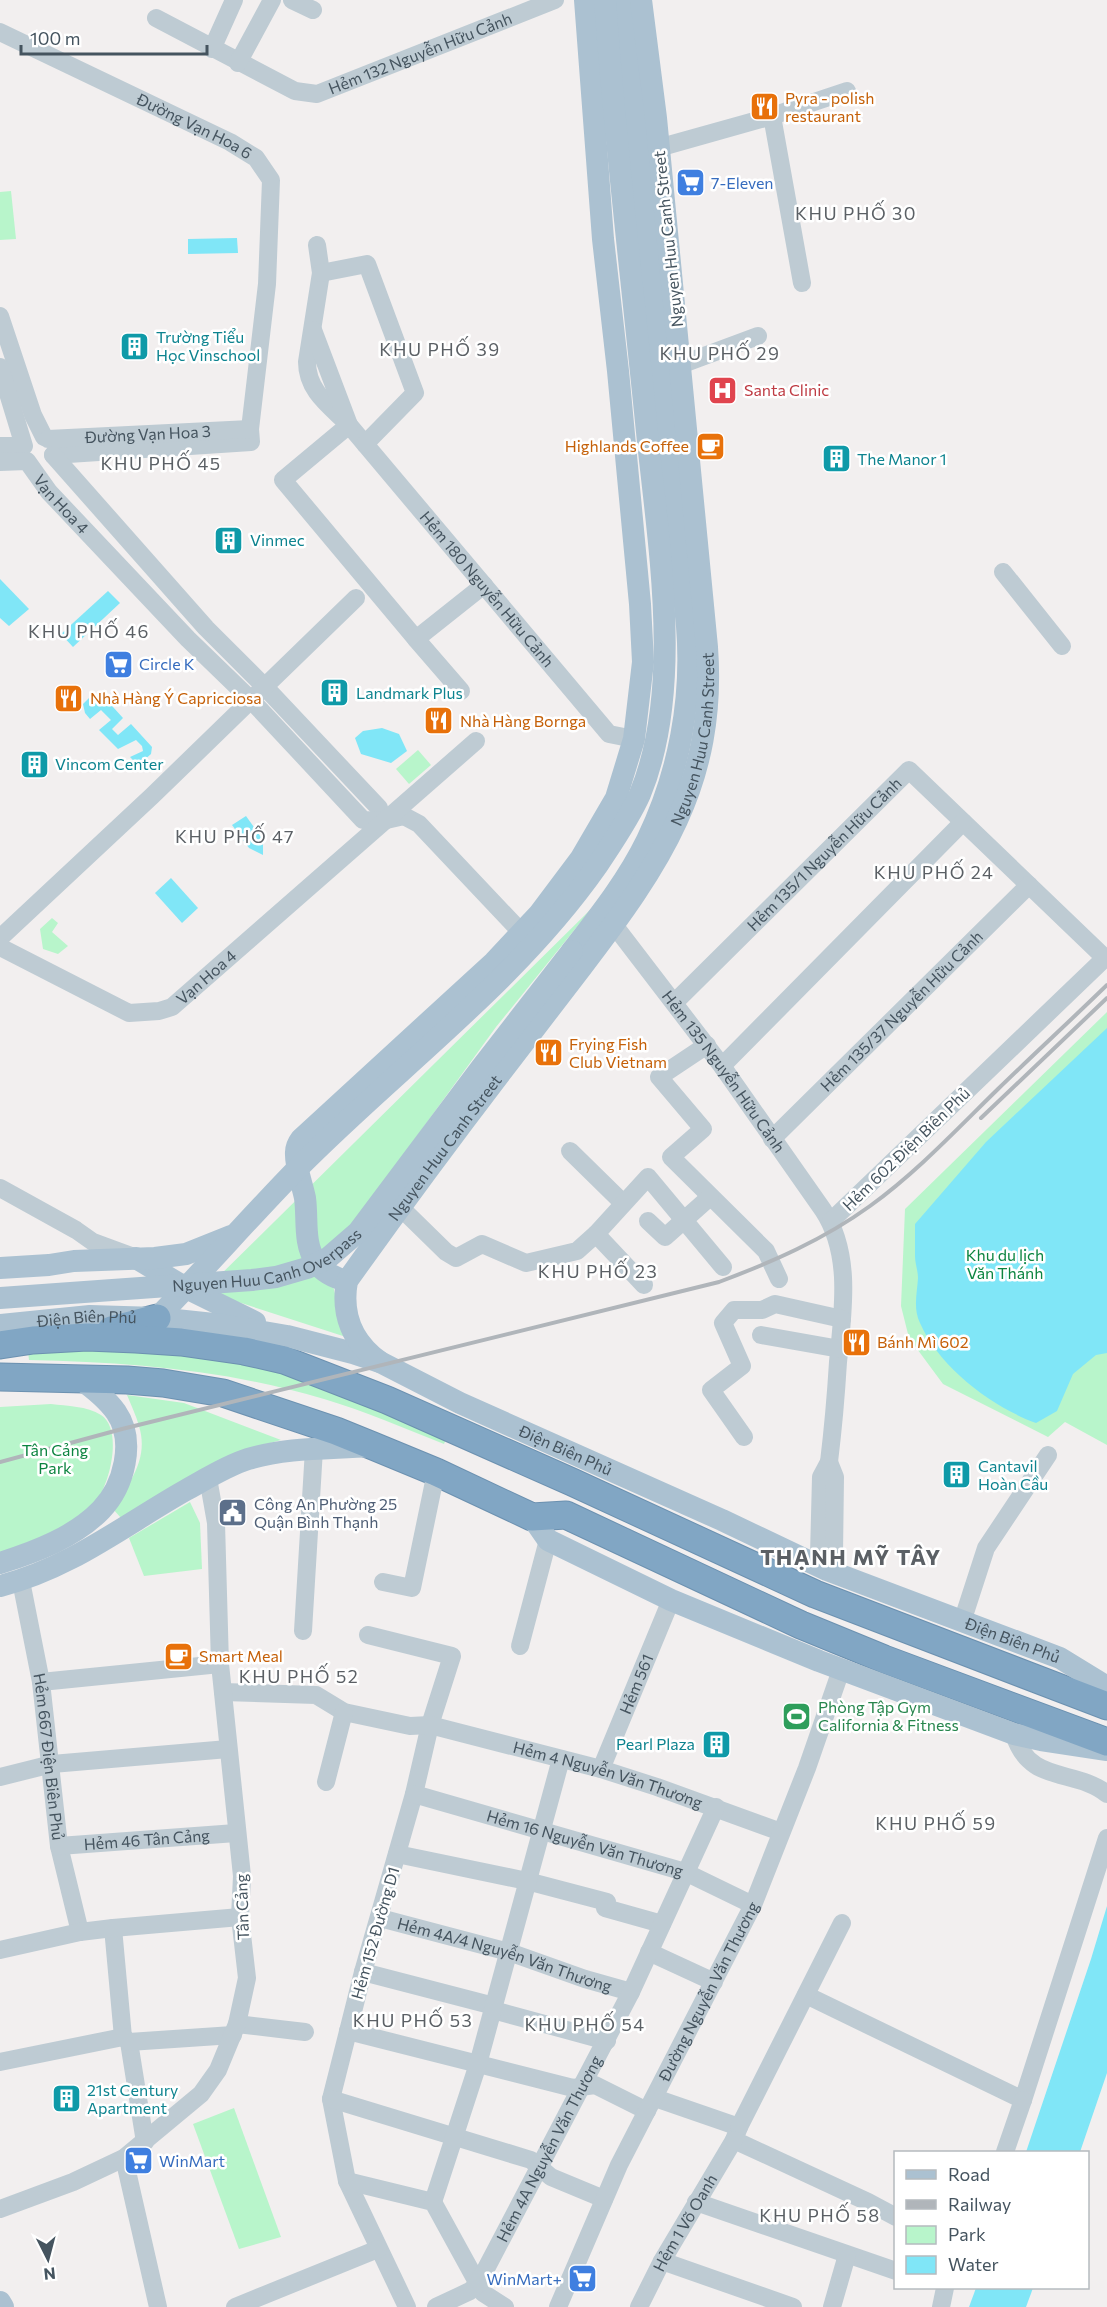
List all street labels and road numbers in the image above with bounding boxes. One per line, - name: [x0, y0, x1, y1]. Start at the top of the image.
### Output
- street label: Hẻm 132 Nguyễn Hữu Cảnh: [325, 8, 514, 98]
- street label: Đường Vạn Hoa 6: [133, 88, 256, 162]
- street label: Nguyen Huu Canh Street: [649, 149, 686, 328]
- street label: Đường Vạn Hoa 3: [84, 421, 211, 446]
- street label: Vạn Hoa 4: [30, 470, 93, 537]
- street label: Hẻm 180 Nguyễn Hữu Cảnh: [416, 507, 558, 671]
- street label: Nguyen Huu Canh Street: [666, 651, 717, 828]
- street label: Hẻm 135/1 Nguyễn Hữu Cảnh: [743, 773, 905, 934]
- street label: Hẻm 135/37 Nguyễn Hữu Cảnh: [816, 927, 986, 1095]
- street label: Vạn Hoa 4: [172, 945, 240, 1008]
- street label: Hẻm 135 Nguyễn Hữu Cảnh: [659, 986, 790, 1156]
- street label: Nguyen Huu Canh Street: [384, 1070, 505, 1224]
- street label: Hẻm 602 Điện Biên Phủ: [838, 1083, 973, 1214]
- street label: Nguyen Huu Canh Overpass: [172, 1224, 365, 1295]
- street label: Điện Biên Phủ: [35, 1306, 137, 1330]
- street label: Điện Biên Phủ: [515, 1420, 615, 1479]
- street label: Điện Biên Phủ: [962, 1613, 1063, 1666]
- street label: Hẻm 561: [615, 1651, 657, 1717]
- street label: Hẻm 667 Điện Biên Phủ: [30, 1671, 68, 1841]
- street label: Hẻm 4 Nguyễn Văn Thương: [511, 1737, 706, 1812]
- street label: Hẻm 16 Nguyễn Văn Thương: [485, 1805, 686, 1880]
- street label: Hẻm 46 Tân Cảng: [83, 1825, 211, 1853]
- street label: Hẻm 152 Đường D1: [347, 1864, 403, 2001]
- street label: Tân Cảng: [231, 1873, 252, 1941]
- street label: Đường Nguyễn Văn Thương: [653, 1898, 762, 2085]
- street label: Hẻm 4A/4 Nguyễn Văn Thương: [395, 1913, 615, 1995]
- street label: Hẻm 4A Nguyễn Văn Thương: [492, 2052, 605, 2245]
- street label: Hẻm 1 Võ Oanh: [648, 2170, 721, 2274]

